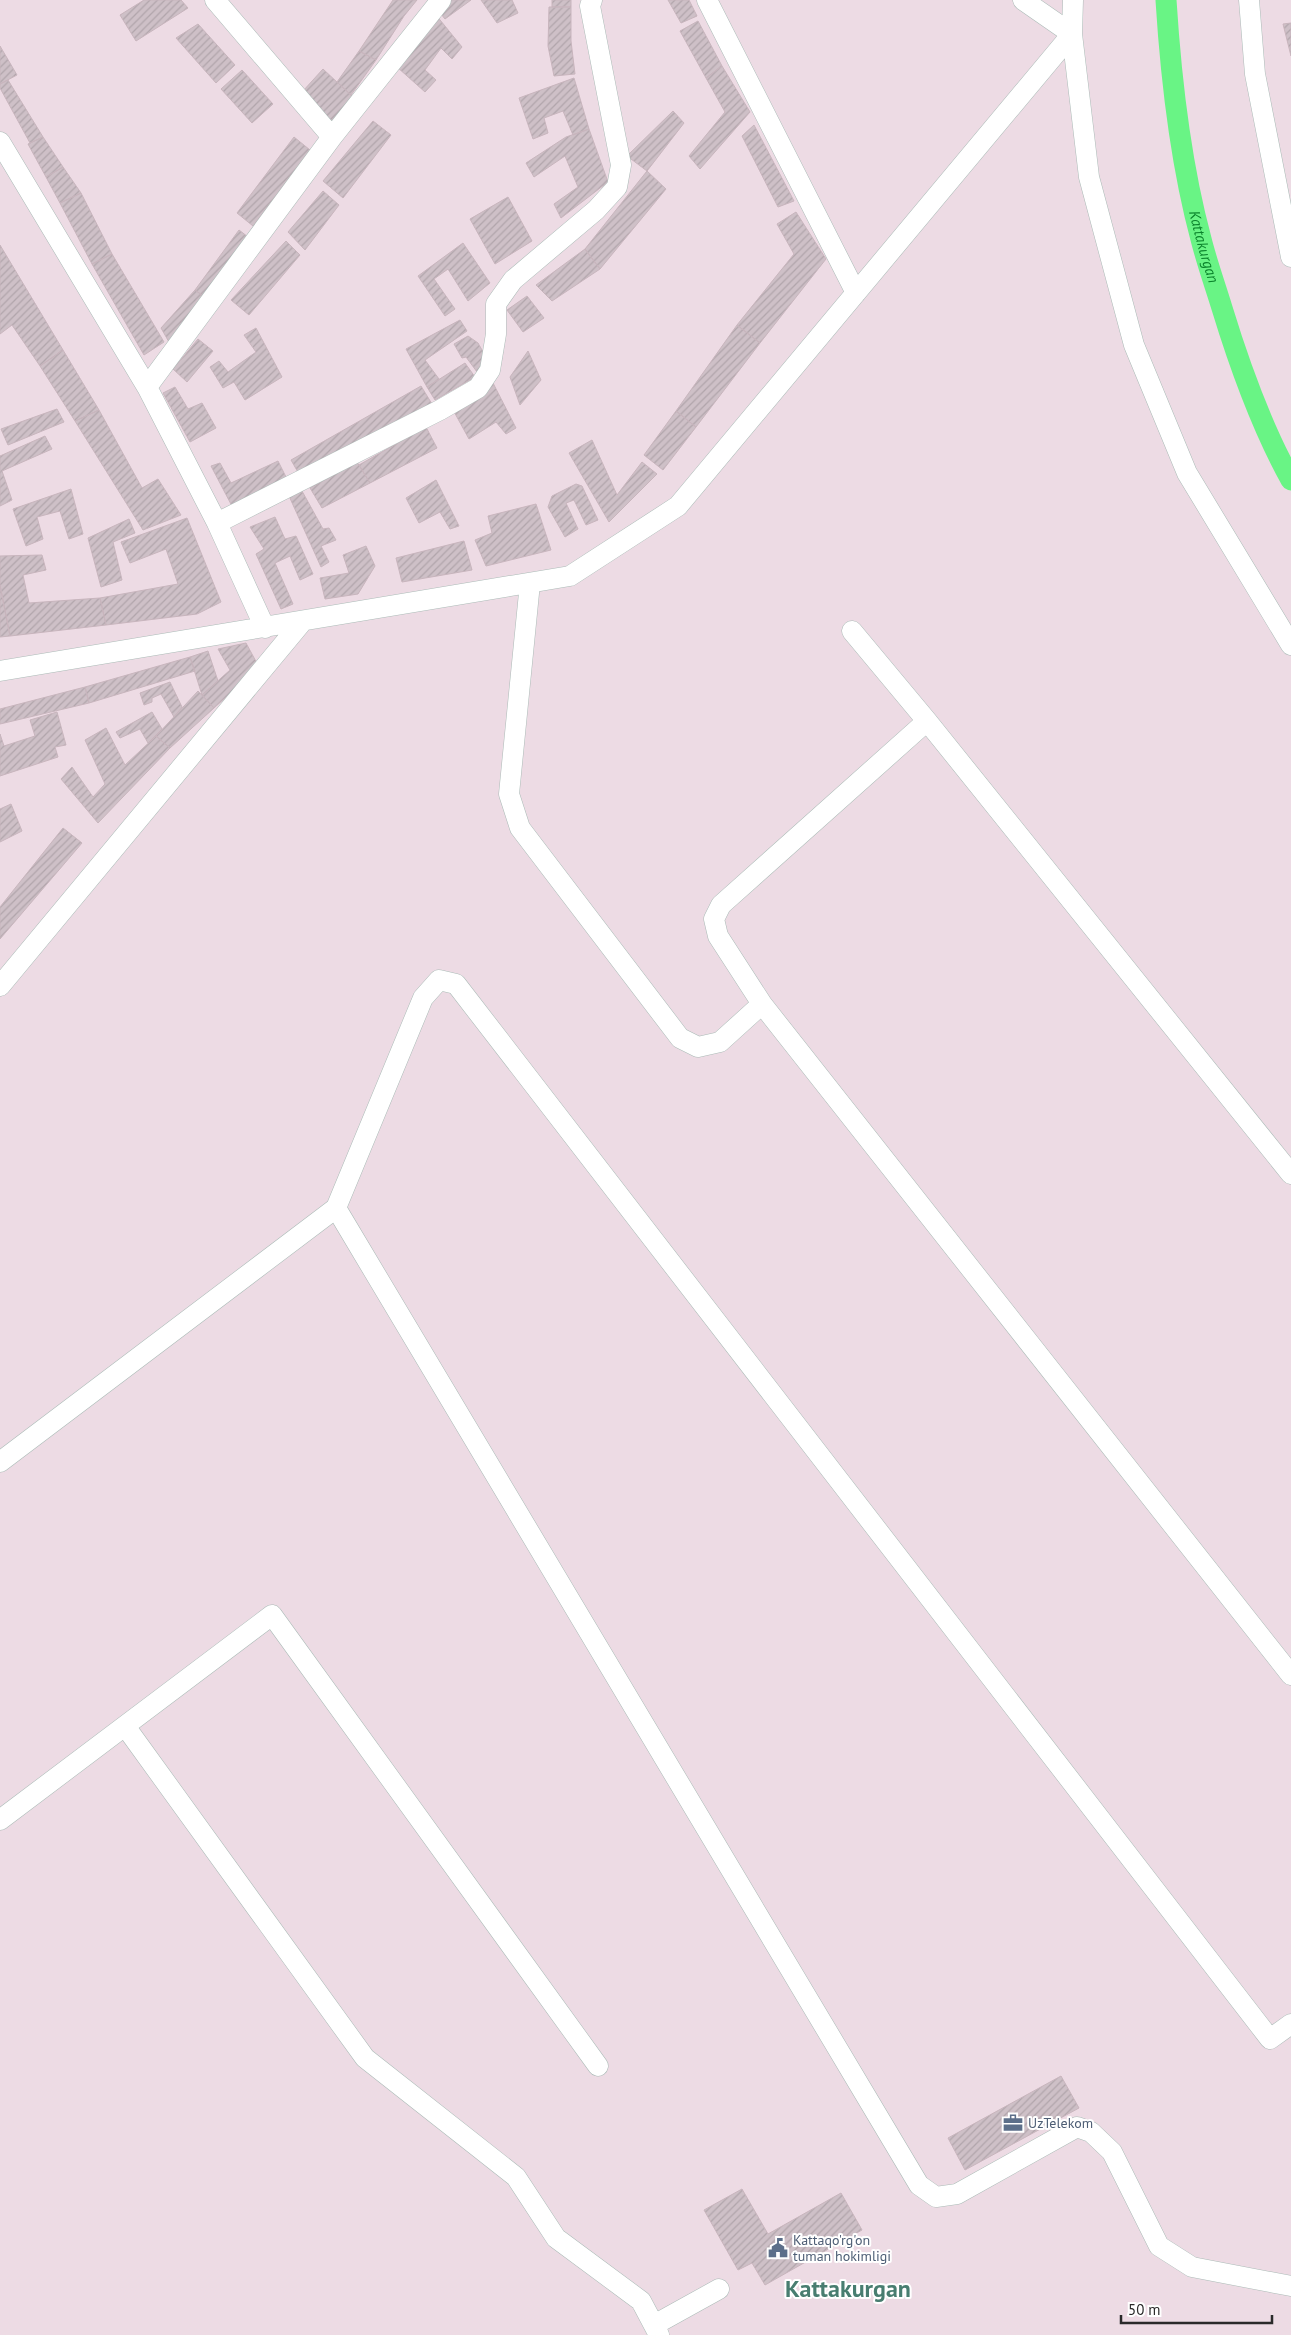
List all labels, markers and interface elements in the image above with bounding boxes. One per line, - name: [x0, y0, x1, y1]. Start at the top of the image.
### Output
- water label: Kattakurgan: [1185, 208, 1223, 285]
- office icon: UzTelekom: [1002, 2112, 1024, 2134]
- place label: UzTelekom: [1028, 2114, 1093, 2132]
- place label: Kattaqo'rg'on tuman hokimligi: [793, 2231, 891, 2265]
- public building icon: Kattaqo'rg'on tuman hokimligi: [767, 2237, 789, 2259]
- district label: Kattakurgan: [785, 2273, 911, 2304]
- scale bar: [1121, 2292, 1272, 2324]
- text: 50 m: [1128, 2300, 1161, 2319]

